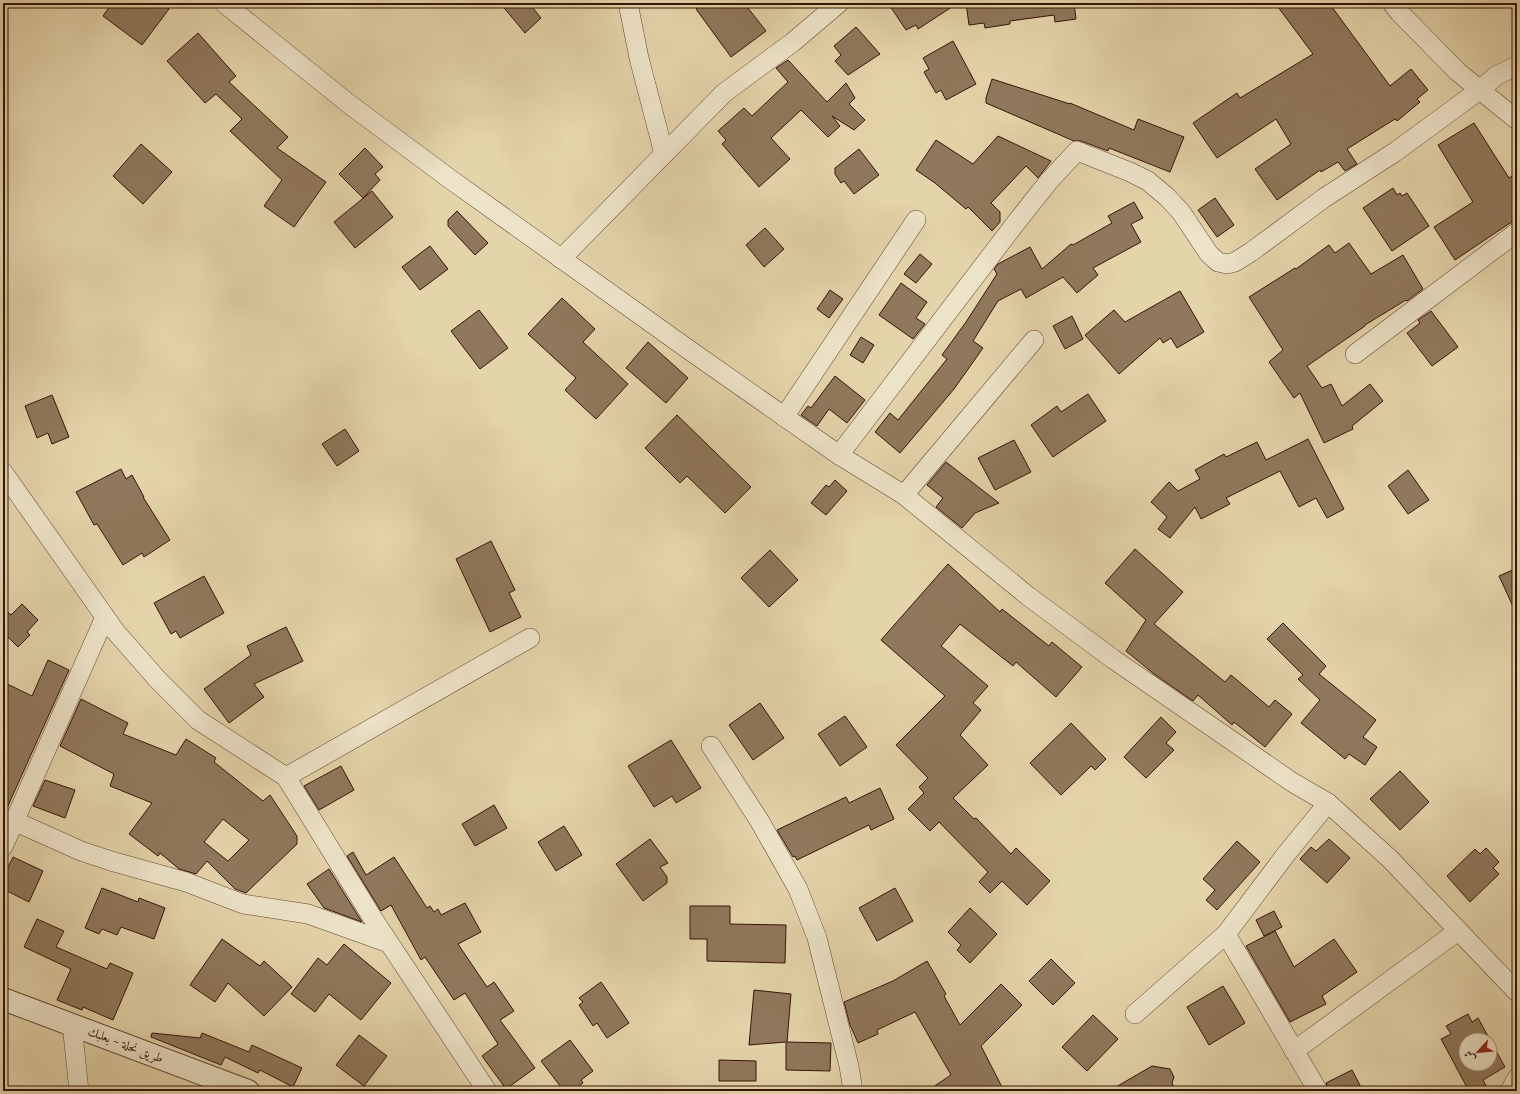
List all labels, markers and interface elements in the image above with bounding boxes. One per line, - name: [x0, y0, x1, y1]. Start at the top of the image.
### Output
- street label: طريق نحلة - بعلبك: [85, 1022, 166, 1068]
- north arrow: [1458, 1032, 1498, 1072]
- text: ش: [1460, 1048, 1479, 1065]

